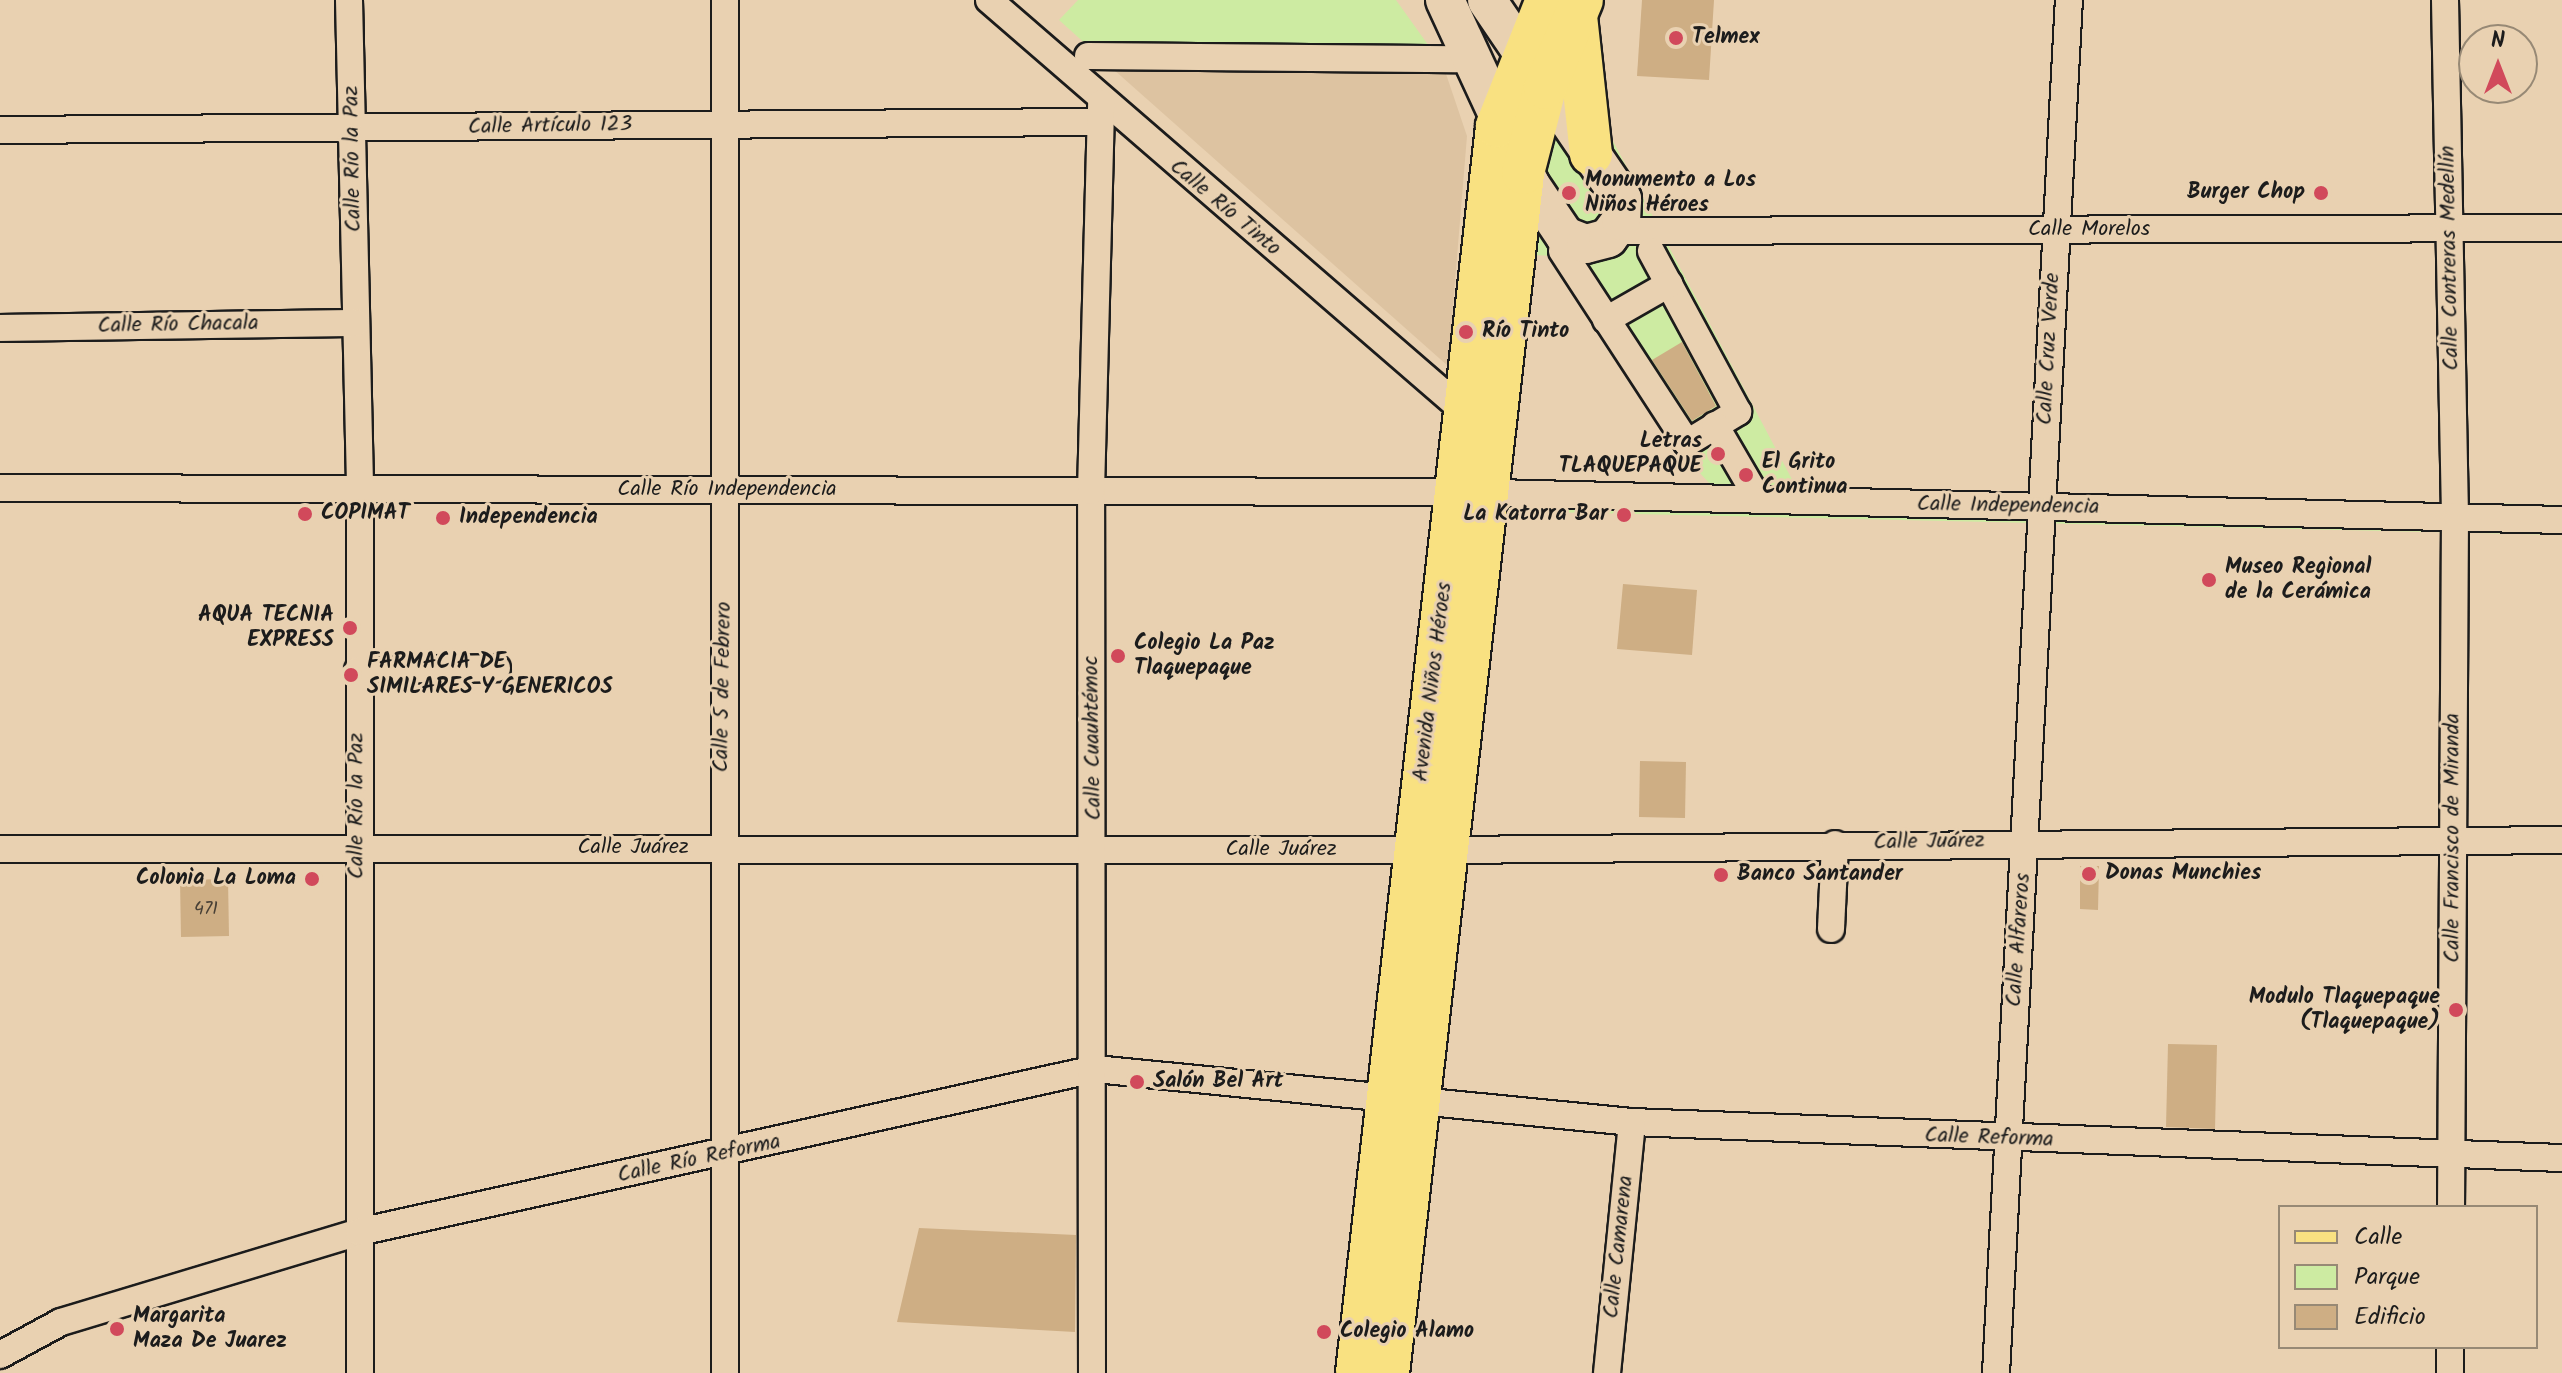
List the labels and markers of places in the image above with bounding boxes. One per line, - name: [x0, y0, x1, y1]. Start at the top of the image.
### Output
- place label: Telmex: [1692, 25, 1760, 51]
- marker: Telmex: [1667, 29, 1685, 47]
- place label: Monumento a Los Niños Héroes: [1585, 167, 1756, 218]
- place label: Burger Chop: [2187, 180, 2305, 206]
- marker: Monumento a Los Niños Héroes: [1560, 184, 1578, 202]
- marker: Burger Chop: [2312, 184, 2330, 202]
- place label: Río Tinto: [1482, 319, 1569, 345]
- marker: Río Tinto: [1457, 323, 1475, 341]
- place label: Letras TLAQUEPAQUE: [1559, 428, 1702, 480]
- marker: Letras TLAQUEPAQUE: [1709, 445, 1727, 463]
- place label: El Grito Continua: [1762, 449, 1848, 500]
- marker: El Grito Continua: [1737, 466, 1755, 484]
- place label: COPIMAT: [321, 501, 410, 527]
- place label: La Katorra Bar: [1463, 502, 1608, 528]
- marker: COPIMAT: [296, 505, 314, 523]
- place label: Independencia: [459, 505, 598, 531]
- marker: La Katorra Bar: [1615, 506, 1633, 524]
- marker: Independencia: [434, 509, 452, 527]
- place label: Museo Regional de la Cerámica: [2225, 554, 2371, 606]
- marker: Museo Regional de la Cerámica: [2200, 571, 2218, 589]
- place label: AQUA TECNIA EXPRESS: [198, 602, 334, 654]
- marker: AQUA TECNIA EXPRESS: [341, 619, 359, 637]
- place label: Colegio La Paz Tlaquepaque: [1134, 630, 1275, 682]
- marker: Colegio La Paz Tlaquepaque: [1109, 647, 1127, 665]
- place label: FARMACIA DE SIMILARES Y GENERICOS: [367, 649, 613, 700]
- marker: FARMACIA DE SIMILARES Y GENERICOS: [342, 666, 360, 684]
- place label: Donas Munchies: [2105, 861, 2261, 887]
- place label: Banco Santander: [1737, 862, 1903, 888]
- marker: Donas Munchies: [2080, 865, 2098, 883]
- place label: Colonia La Loma: [136, 866, 296, 892]
- marker: Banco Santander: [1712, 866, 1730, 884]
- marker: Colonia La Loma: [303, 870, 321, 888]
- place label: Modulo Tlaquepaque (Tlaquepaque): [2249, 984, 2440, 1036]
- marker: Modulo Tlaquepaque (Tlaquepaque): [2447, 1001, 2465, 1019]
- place label: Salón Bel Art: [1153, 1069, 1283, 1095]
- marker: Salón Bel Art: [1128, 1073, 1146, 1091]
- place label: Margarita Maza De Juarez: [133, 1303, 287, 1354]
- place label: Colegio Alamo: [1340, 1319, 1474, 1345]
- marker: Margarita Maza De Juarez: [108, 1320, 126, 1338]
- marker: Colegio Alamo: [1315, 1323, 1333, 1341]

